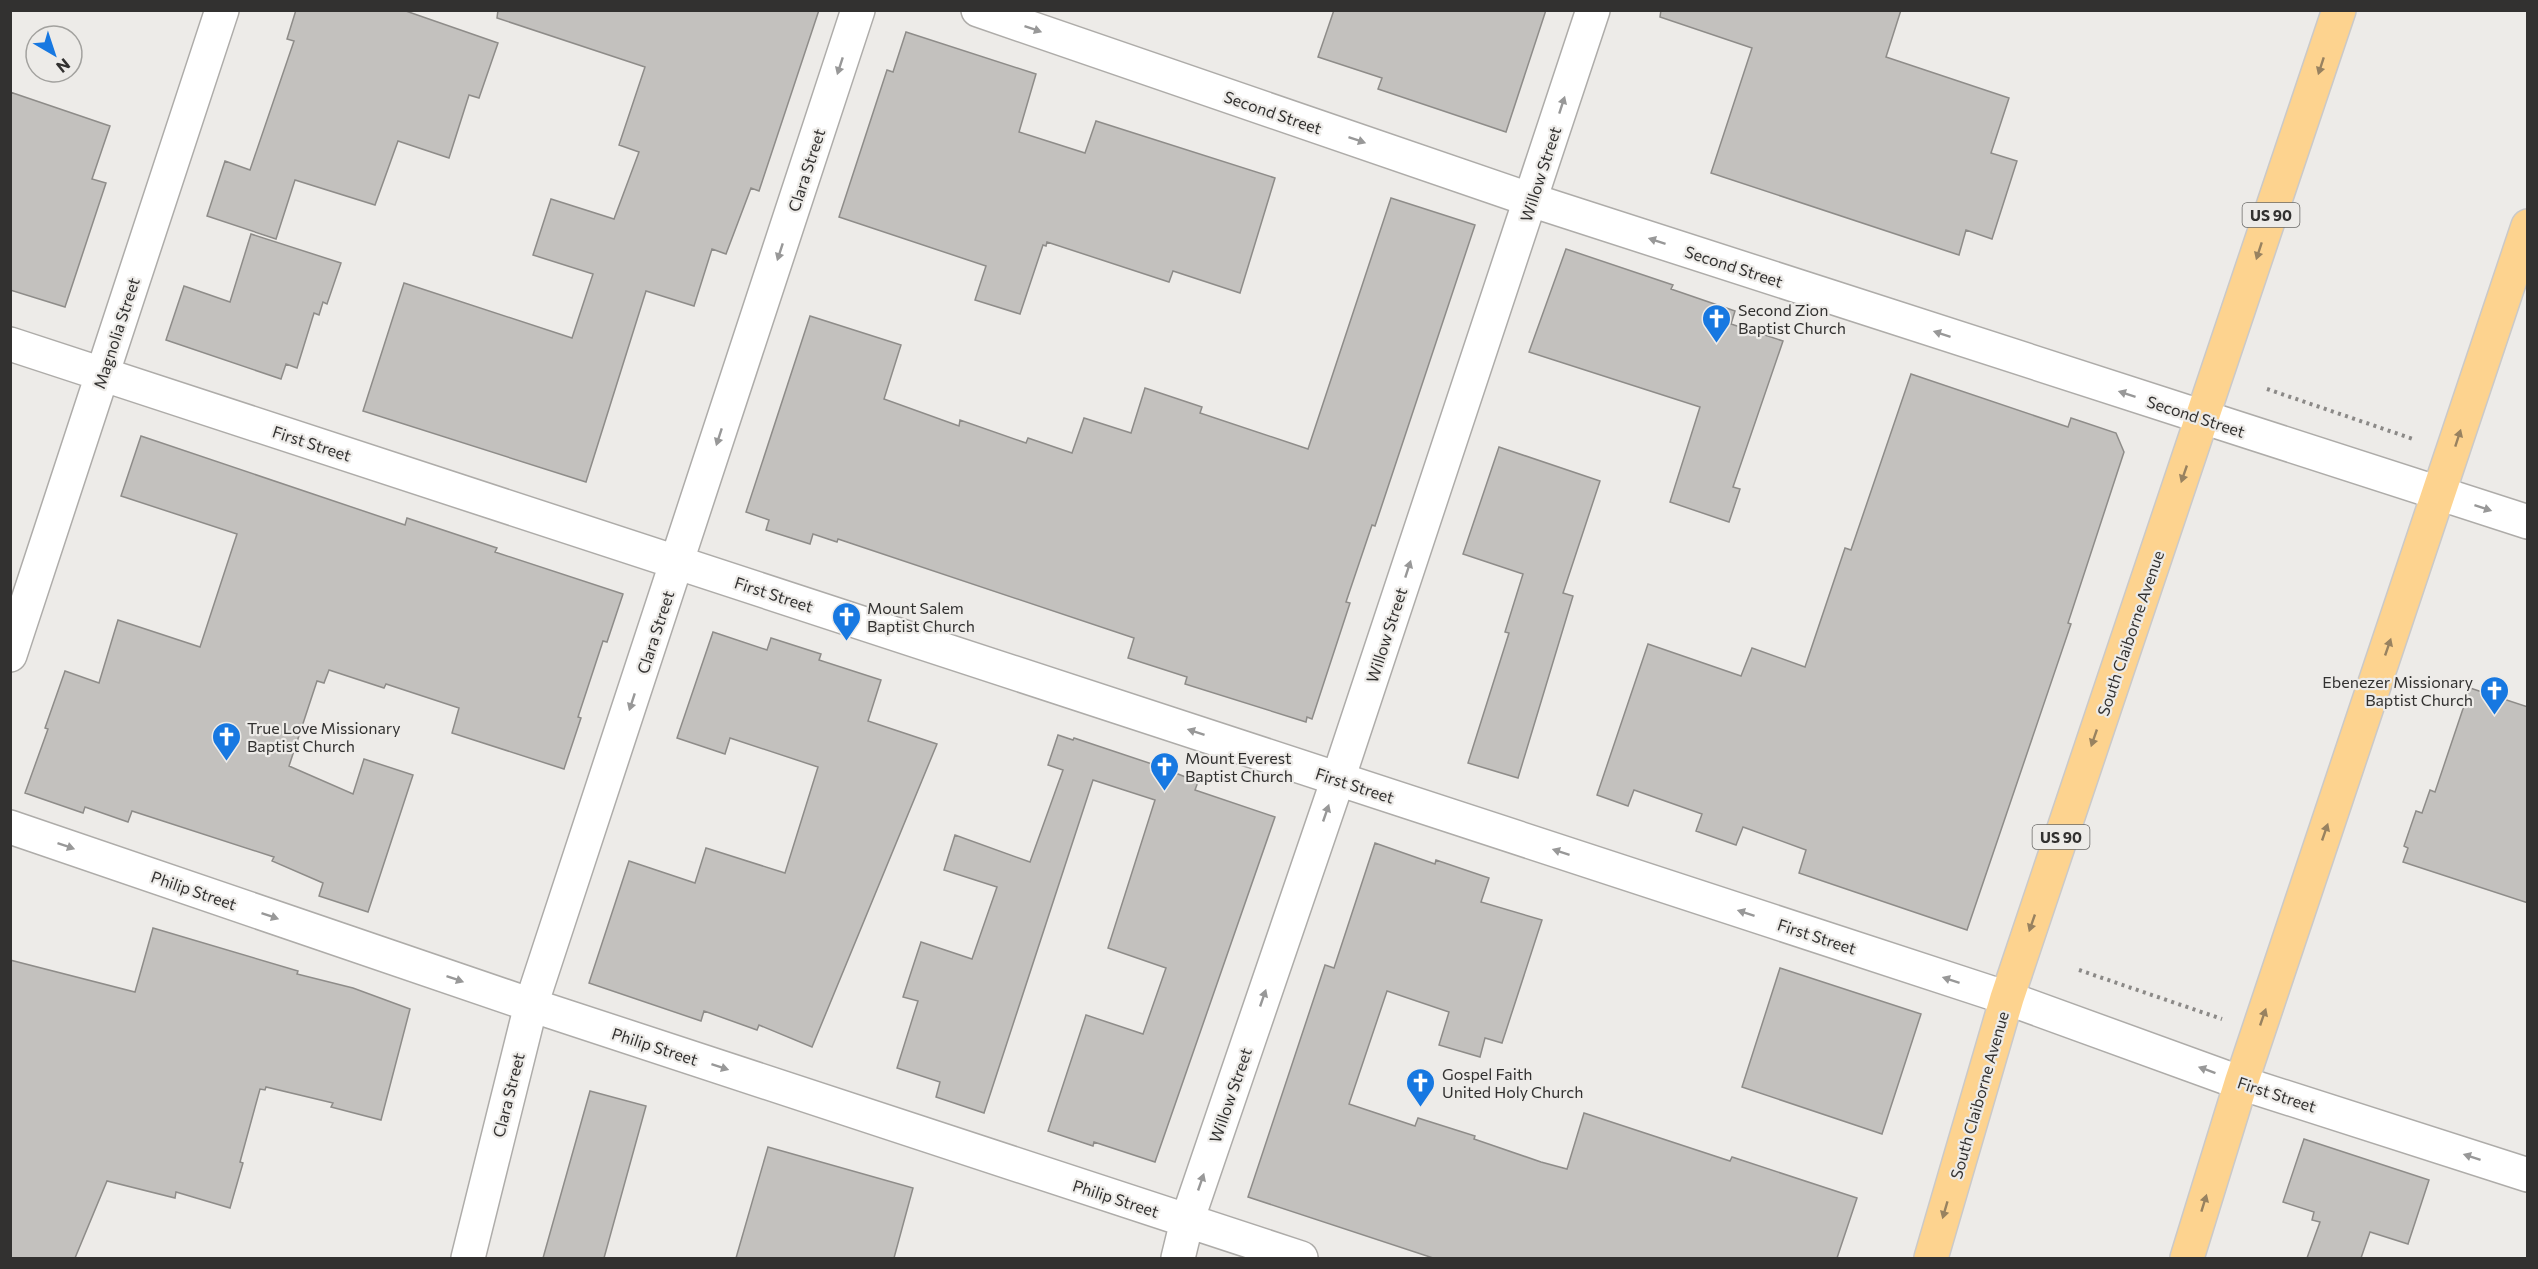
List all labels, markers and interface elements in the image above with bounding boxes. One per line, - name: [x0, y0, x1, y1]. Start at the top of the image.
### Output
- north arrow: [24, 24, 84, 84]
- one-way arrow: [1024, 25, 1042, 35]
- text: N: [53, 55, 74, 77]
- one-way arrow: [835, 57, 844, 75]
- one-way arrow: [2315, 57, 2325, 75]
- street label: Second Street: [1222, 86, 1325, 138]
- one-way arrow: [1558, 96, 1568, 114]
- street label: Willow Street: [1516, 124, 1564, 224]
- street label: Clara Street: [784, 126, 829, 214]
- one-way arrow: [1348, 136, 1366, 146]
- road number: US 90: [2242, 203, 2300, 227]
- one-way arrow: [1648, 236, 1666, 245]
- street label: Second Street: [1683, 241, 1786, 291]
- one-way arrow: [2254, 242, 2263, 260]
- one-way arrow: [774, 243, 784, 261]
- street label: Magnolia Street: [89, 275, 143, 391]
- place label: Second Zion Baptist Church: [1738, 300, 1846, 337]
- church icon: Second Zion Baptist Church: [1701, 302, 1733, 344]
- one-way arrow: [1933, 329, 1951, 338]
- one-way arrow: [2118, 389, 2136, 398]
- street label: Second Street: [2145, 391, 2248, 441]
- street label: First Street: [270, 421, 354, 465]
- one-way arrow: [714, 428, 723, 446]
- one-way arrow: [2453, 429, 2463, 447]
- one-way arrow: [2179, 465, 2188, 483]
- one-way arrow: [2474, 503, 2492, 513]
- street label: South Claiborne Avenue: [2093, 548, 2167, 718]
- one-way arrow: [1404, 560, 1413, 578]
- street label: First Street: [732, 572, 816, 616]
- street label: Willow Street: [1362, 585, 1410, 685]
- street label: Clara Street: [633, 588, 678, 676]
- place label: Mount Salem Baptist Church: [867, 598, 975, 635]
- church icon: Mount Salem Baptist Church: [830, 600, 862, 642]
- one-way arrow: [2383, 638, 2393, 656]
- place label: Ebenezer Missionary Baptist Church: [2322, 672, 2473, 709]
- church icon: Ebenezer Missionary Baptist Church: [2478, 674, 2510, 716]
- one-way arrow: [627, 693, 636, 711]
- place label: True Love Missionary Baptist Church: [247, 718, 400, 755]
- church icon: True Love Missionary Baptist Church: [210, 720, 242, 762]
- one-way arrow: [1187, 727, 1205, 737]
- one-way arrow: [2089, 730, 2099, 748]
- place label: Mount Everest Baptist Church: [1185, 748, 1293, 785]
- church icon: Mount Everest Baptist Church: [1148, 750, 1180, 792]
- street label: First Street: [1313, 763, 1397, 807]
- one-way arrow: [1322, 804, 1332, 822]
- one-way arrow: [2321, 823, 2331, 841]
- road number: US 90: [2032, 825, 2090, 849]
- one-way arrow: [57, 842, 75, 852]
- one-way arrow: [1552, 847, 1570, 856]
- street label: Philip Street: [149, 866, 240, 914]
- one-way arrow: [1737, 907, 1755, 917]
- one-way arrow: [261, 912, 279, 922]
- street label: First Street: [1775, 914, 1859, 958]
- one-way arrow: [2027, 914, 2036, 932]
- one-way arrow: [446, 975, 464, 985]
- one-way arrow: [1942, 975, 1960, 984]
- one-way arrow: [1259, 989, 1269, 1007]
- one-way arrow: [2259, 1008, 2269, 1026]
- street label: South Claiborne Avenue: [1946, 1009, 2012, 1181]
- street label: Philip Street: [610, 1023, 701, 1069]
- street label: Willow Street: [1205, 1045, 1255, 1145]
- street label: Clara Street: [488, 1050, 528, 1139]
- one-way arrow: [711, 1063, 729, 1073]
- place label: Gospel Faith United Holy Church: [1442, 1064, 1583, 1101]
- one-way arrow: [2198, 1065, 2216, 1075]
- church icon: Gospel Faith United Holy Church: [1405, 1066, 1437, 1108]
- street label: First Street: [2235, 1072, 2319, 1116]
- one-way arrow: [2463, 1152, 2481, 1162]
- one-way arrow: [1196, 1173, 1206, 1191]
- street label: Philip Street: [1071, 1175, 1162, 1221]
- one-way arrow: [2200, 1194, 2209, 1212]
- one-way arrow: [1940, 1201, 1950, 1219]

